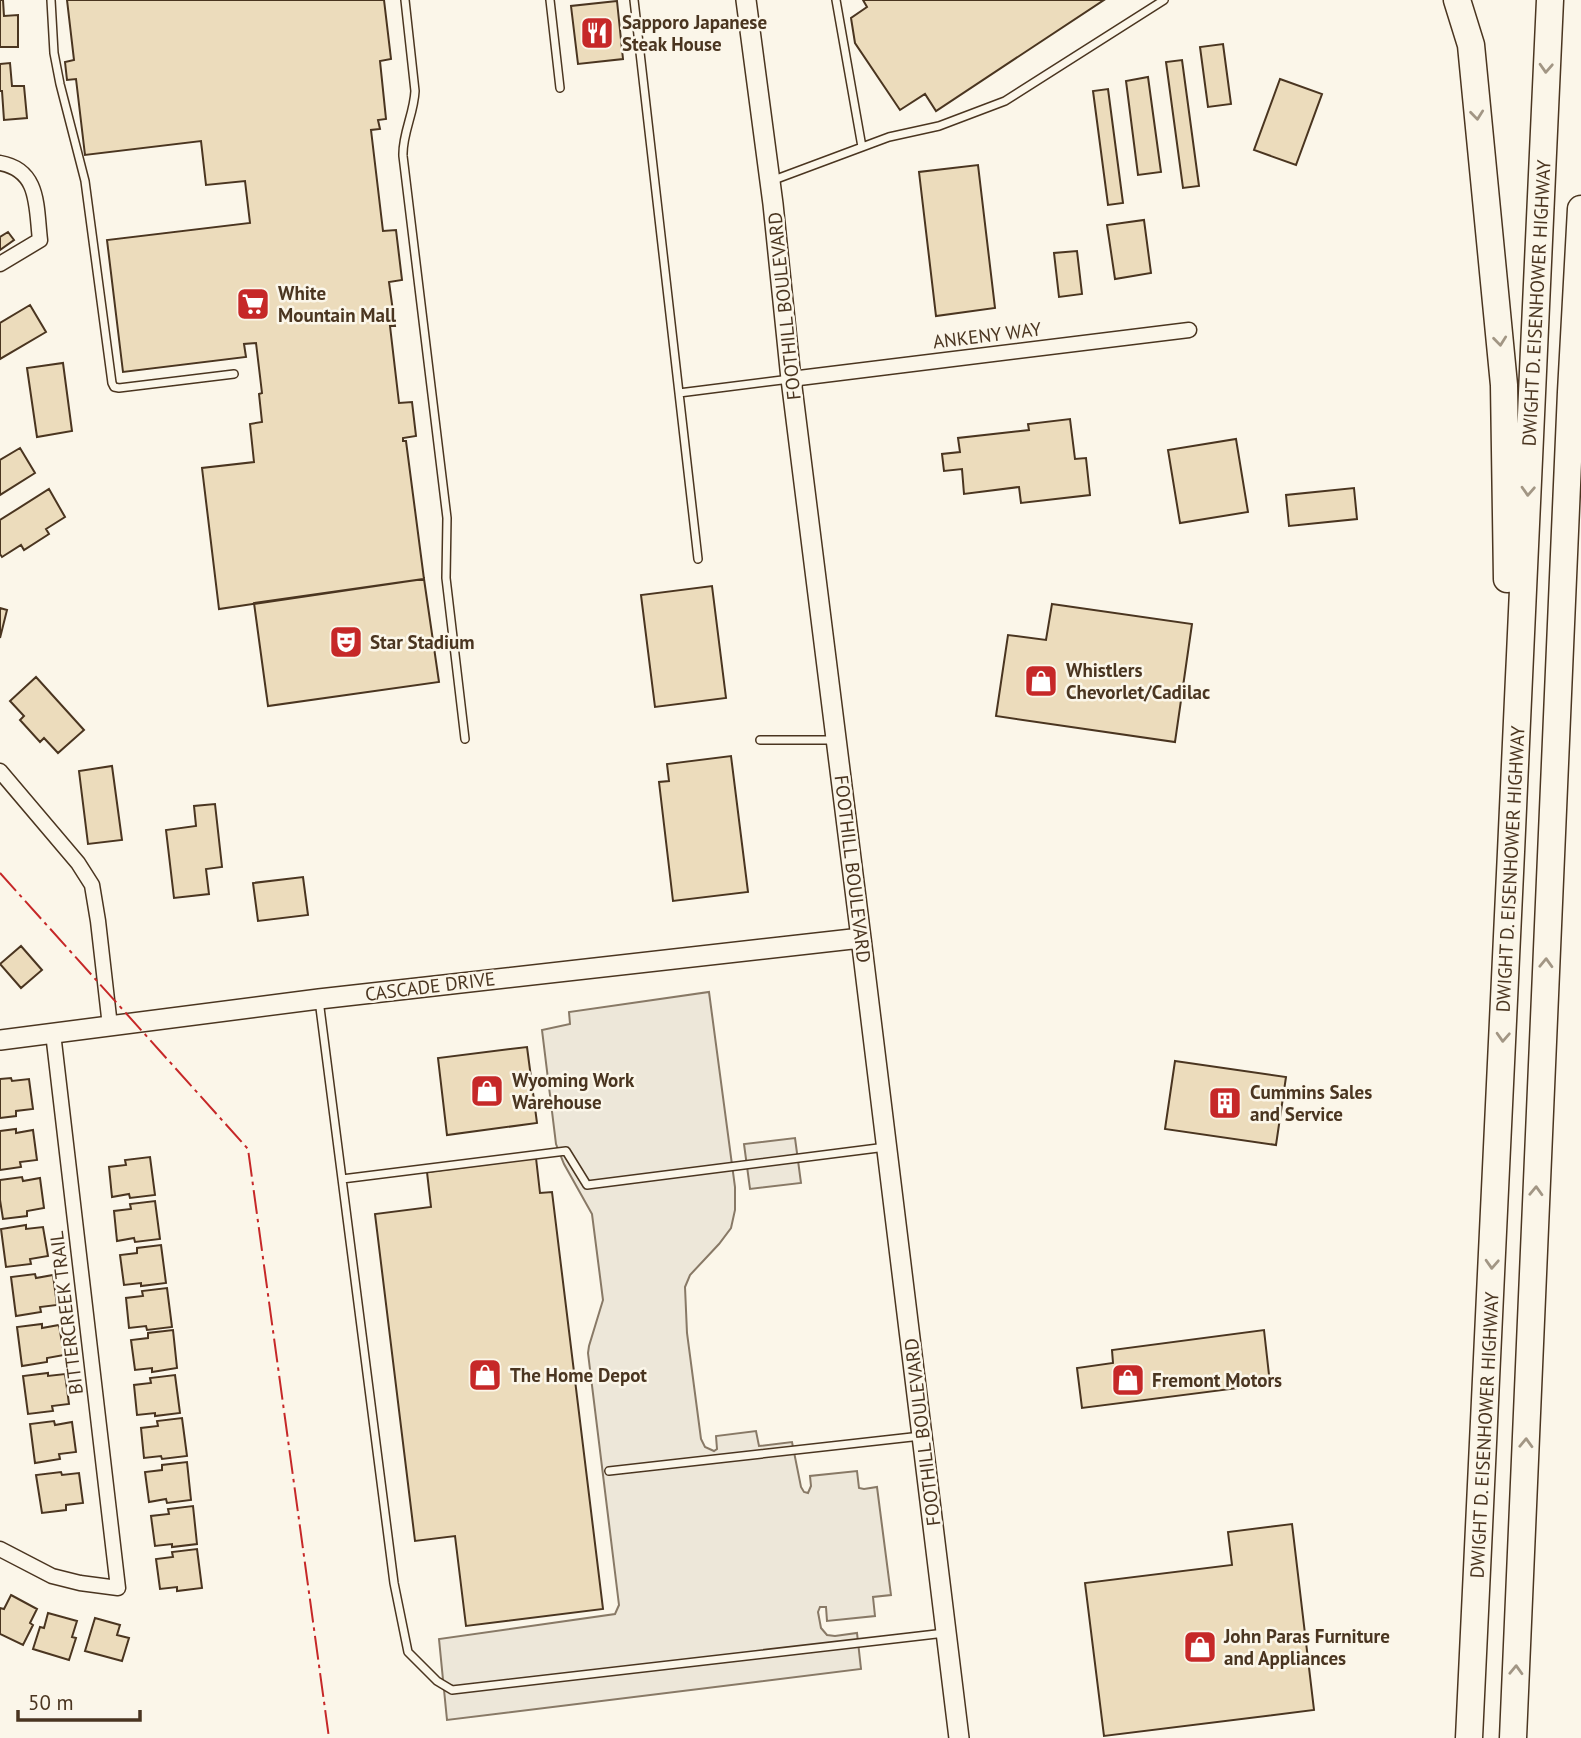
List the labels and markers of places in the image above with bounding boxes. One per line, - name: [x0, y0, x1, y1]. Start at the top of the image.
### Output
- place label: Sapporo Japanese Steak House: [622, 10, 767, 56]
- restaurant icon: Sapporo Japanese Steak House: [578, 14, 616, 52]
- place label: White Mountain Mall: [278, 281, 397, 327]
- supermarket icon: White Mountain Mall: [234, 285, 272, 323]
- theatre icon: Star Stadium: [327, 623, 365, 661]
- place label: Star Stadium: [370, 630, 475, 654]
- place label: Whistlers Chevorlet/Cadilac: [1066, 658, 1210, 704]
- shop icon: Whistlers Chevorlet/Cadilac: [1022, 662, 1060, 700]
- place label: Wyoming Work Warehouse: [512, 1068, 635, 1114]
- shop icon: Wyoming Work Warehouse: [468, 1072, 506, 1110]
- place label: Cummins Sales and Service: [1250, 1080, 1372, 1126]
- building icon: Cummins Sales and Service: [1206, 1084, 1244, 1122]
- shop icon: The Home Depot: [466, 1356, 504, 1394]
- shop icon: Fremont Motors: [1109, 1361, 1147, 1399]
- place label: The Home Depot: [510, 1363, 647, 1387]
- place label: Fremont Motors: [1152, 1368, 1282, 1392]
- place label: John Paras Furniture and Appliances: [1223, 1624, 1390, 1670]
- shop icon: John Paras Furniture and Appliances: [1181, 1628, 1219, 1666]

